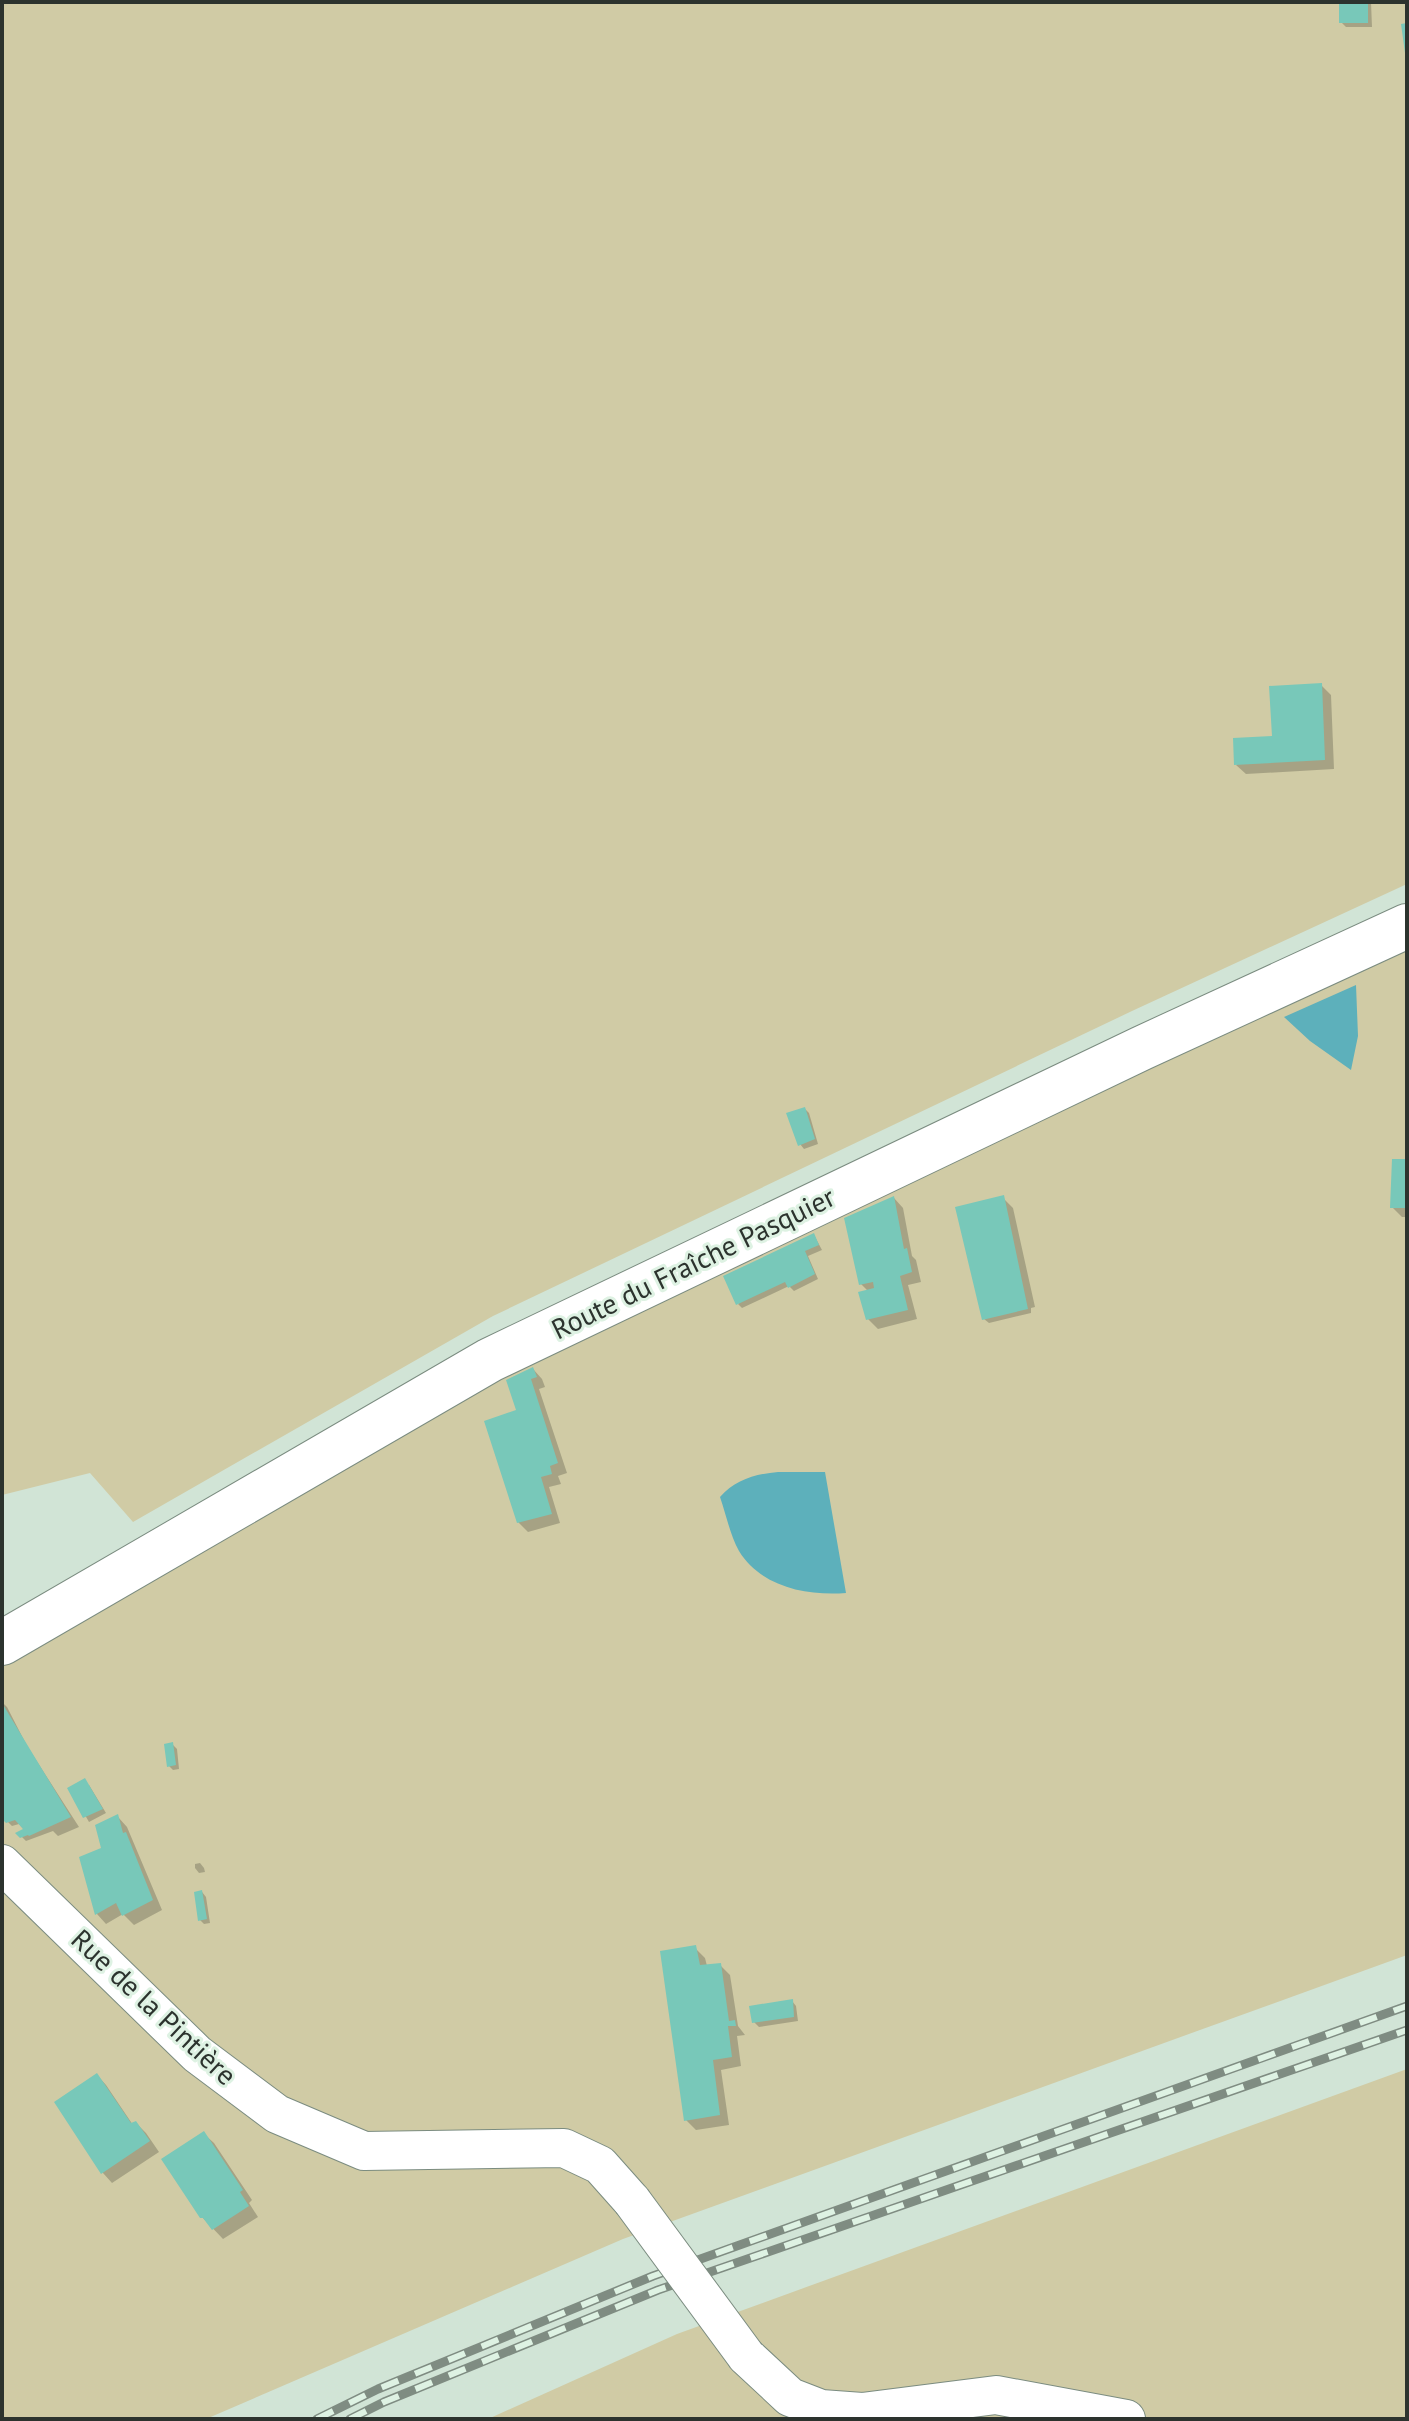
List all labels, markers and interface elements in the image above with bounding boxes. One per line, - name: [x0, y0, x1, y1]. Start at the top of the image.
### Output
- street label: Route du Fraîche Pasquier: [545, 1178, 841, 1347]
- street label: Rue de la Pintière: [64, 1920, 245, 2093]

